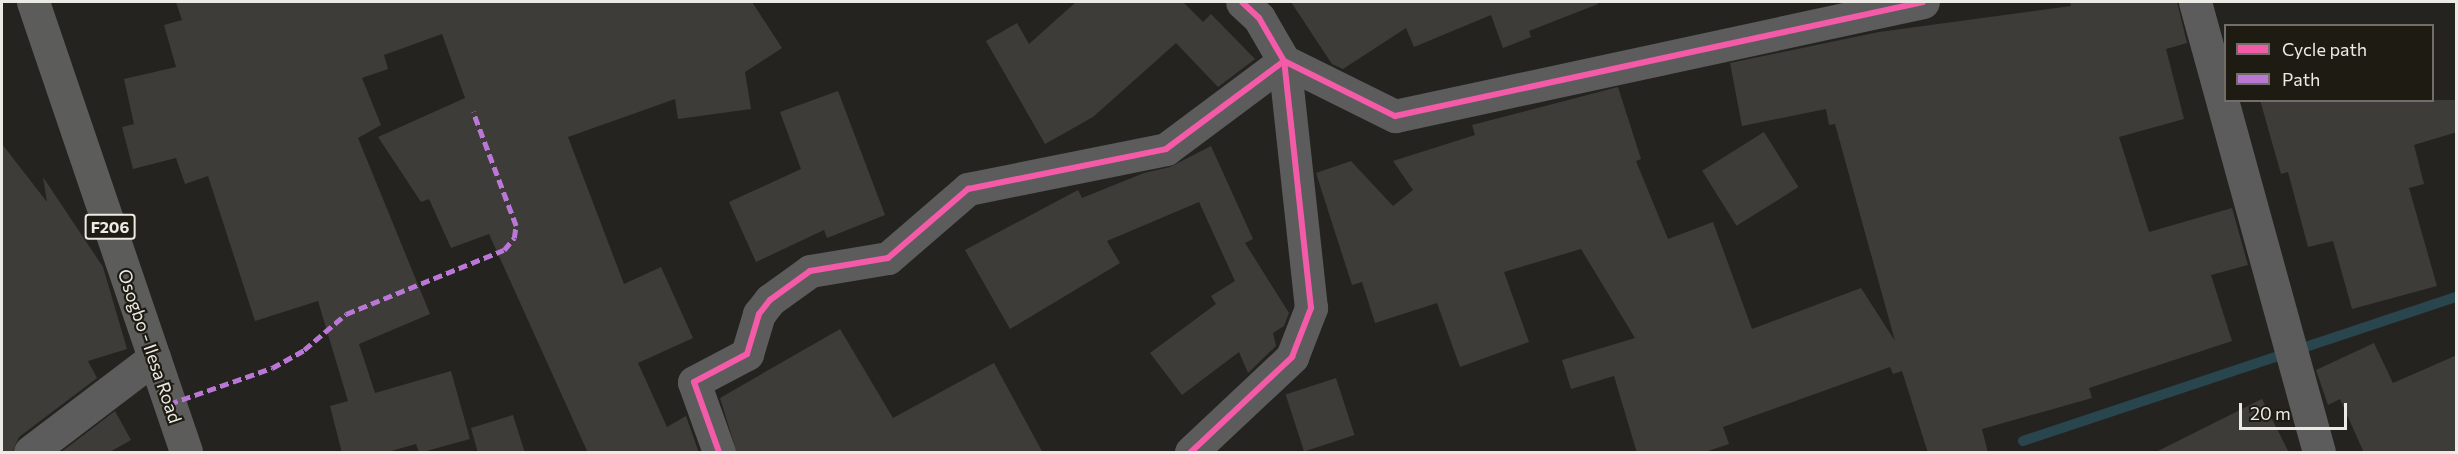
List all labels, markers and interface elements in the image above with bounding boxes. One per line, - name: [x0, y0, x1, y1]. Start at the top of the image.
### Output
- legend: [2224, 24, 2434, 102]
- text: Cycle path: [2282, 38, 2367, 60]
- text: Path: [2282, 68, 2320, 90]
- road number: F206: [84, 214, 136, 240]
- street label: Osogbo - Ilesa Road: [114, 266, 186, 426]
- scale bar: [2242, 391, 2350, 429]
- text: 20 m: [2250, 402, 2291, 424]

